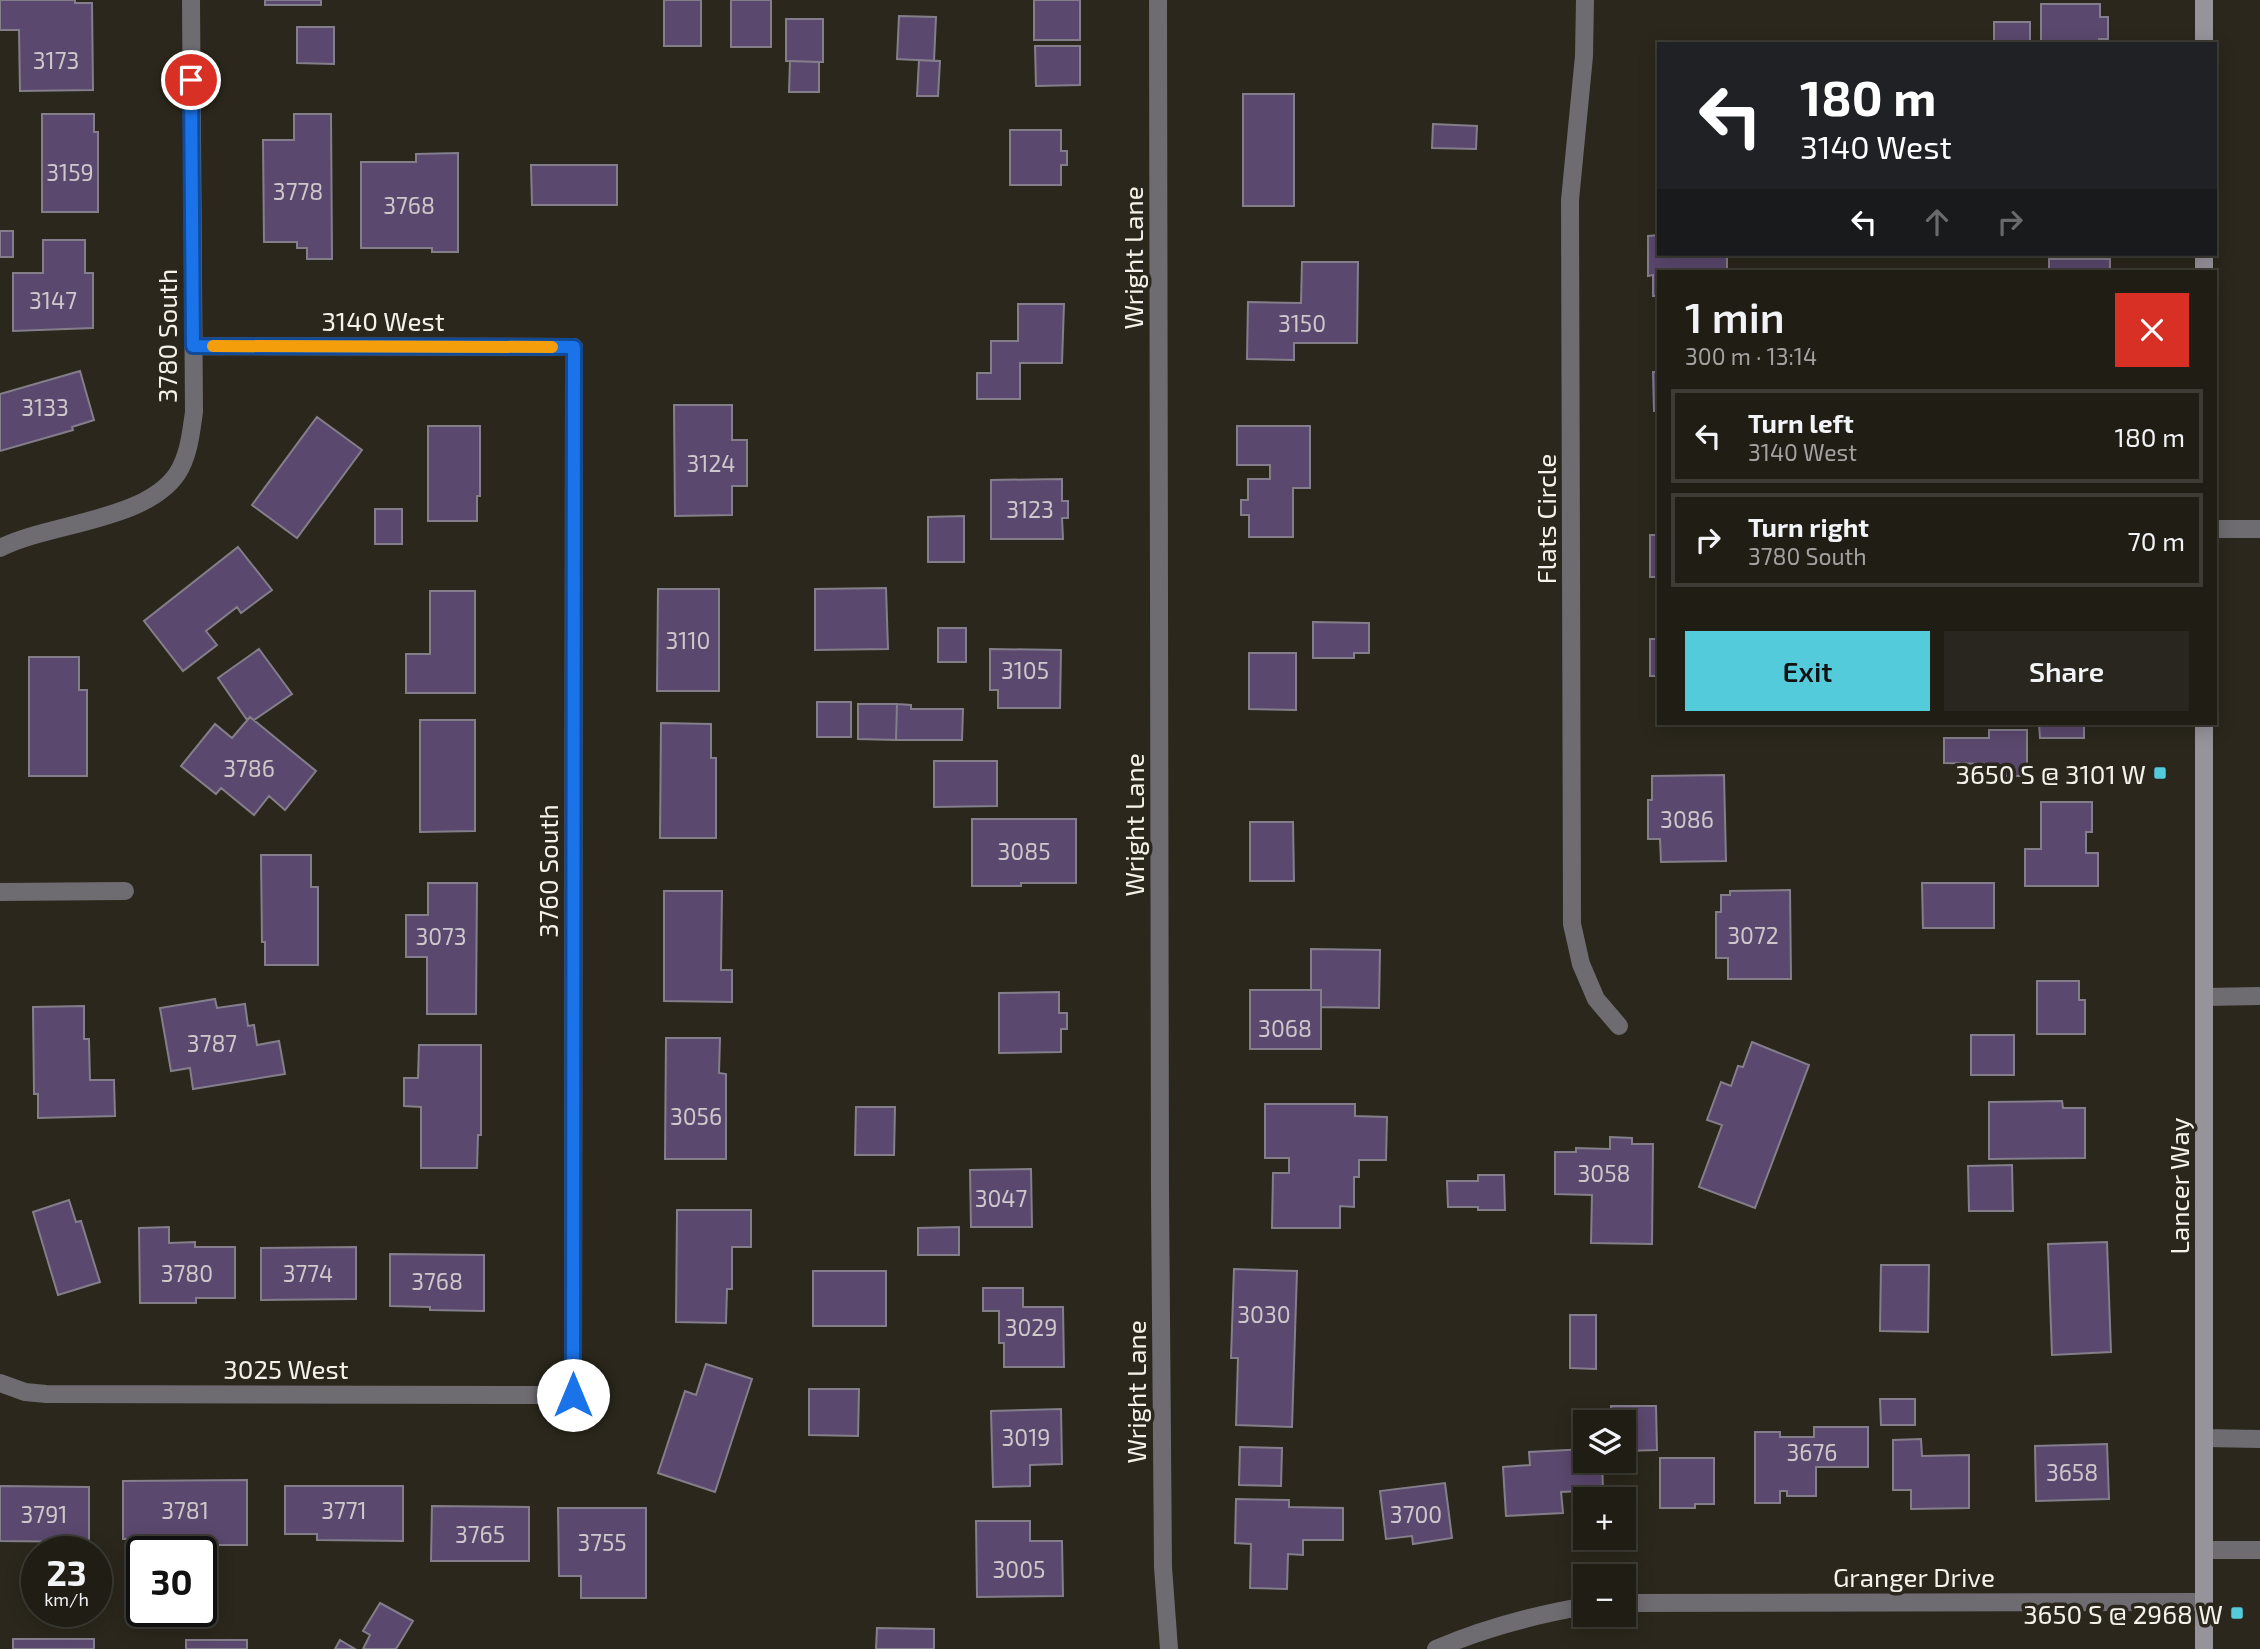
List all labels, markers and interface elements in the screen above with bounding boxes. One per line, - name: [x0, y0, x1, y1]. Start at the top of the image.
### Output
- house number: 3173: [33, 46, 79, 74]
- pin: [161, 50, 221, 110]
- icon: arrive: [172, 61, 210, 99]
- text: 180 m: [1800, 67, 1936, 126]
- icon: left: [1685, 70, 1776, 161]
- text: 3140 West: [1800, 127, 1952, 165]
- house number: 3159: [46, 158, 94, 186]
- house number: 3778: [273, 177, 323, 205]
- street label: Wright Lane: [1117, 186, 1148, 330]
- house number: 3768: [383, 191, 435, 219]
- icon: left: [1845, 203, 1883, 241]
- icon: ahead: [1918, 203, 1956, 241]
- icon: right: [1991, 203, 2029, 241]
- street label: 3780 South: [151, 269, 182, 403]
- house number: 3147: [29, 286, 77, 314]
- text: 1 min: [1685, 291, 1785, 341]
- button: close: [2115, 293, 2189, 367]
- street label: 3140 West: [321, 305, 445, 336]
- house number: 3150: [1278, 309, 1326, 337]
- text: 300 m · 13:14: [1685, 342, 1817, 370]
- house number: 3133: [21, 393, 69, 421]
- text: Turn left: [1748, 407, 1854, 438]
- icon: left: [1689, 417, 1727, 455]
- text: 180 m: [2115, 421, 2185, 452]
- text: 3140 West: [1748, 438, 1857, 466]
- house number: 3124: [686, 449, 736, 477]
- street label: Flats Circle: [1530, 454, 1561, 584]
- house number: 3123: [1006, 495, 1054, 523]
- text: Turn right: [1748, 511, 1869, 542]
- icon: right: [1689, 521, 1727, 559]
- text: 70 m: [2127, 525, 2185, 556]
- text: 3780 South: [1748, 542, 1867, 570]
- house number: 3110: [666, 626, 710, 654]
- button: Exit: [1685, 631, 1930, 711]
- button: Share: [1944, 631, 2189, 711]
- house number: 3105: [1001, 656, 1049, 684]
- street label: Wright Lane: [1118, 753, 1149, 897]
- house number: 3786: [223, 754, 275, 782]
- place label: 3650 S @ 3101 W: [1955, 758, 2146, 789]
- marker: 3650 S @ 3101 W: [2152, 765, 2168, 781]
- street label: 3760 South: [532, 804, 563, 938]
- house number: 3086: [1660, 805, 1714, 833]
- house number: 3085: [998, 837, 1050, 865]
- house number: 3072: [1727, 921, 1779, 949]
- house number: 3073: [415, 922, 467, 950]
- house number: 3068: [1258, 1014, 1312, 1042]
- house number: 3787: [187, 1029, 237, 1057]
- house number: 3056: [670, 1102, 722, 1130]
- street label: Lancer Way: [2163, 1117, 2194, 1254]
- house number: 3058: [1578, 1159, 1630, 1187]
- house number: 3047: [975, 1184, 1028, 1212]
- house number: 3780: [161, 1259, 213, 1287]
- house number: 3774: [283, 1259, 333, 1287]
- house number: 3768: [411, 1267, 463, 1295]
- house number: 3030: [1237, 1300, 1291, 1328]
- house number: 3029: [1005, 1313, 1057, 1341]
- street label: Wright Lane: [1120, 1320, 1151, 1464]
- street label: 3025 West: [223, 1353, 349, 1384]
- position arrow: [536, 1358, 610, 1432]
- map controls: [1573, 1410, 1636, 1627]
- button: layers: [1573, 1410, 1636, 1473]
- house number: 3019: [1002, 1423, 1050, 1451]
- house number: 3676: [1787, 1438, 1837, 1466]
- house number: 3658: [2046, 1458, 2098, 1486]
- button: +: [1573, 1487, 1636, 1550]
- house number: 3781: [161, 1496, 209, 1524]
- house number: 3771: [321, 1496, 367, 1524]
- house number: 3791: [21, 1500, 67, 1528]
- house number: 3700: [1390, 1500, 1442, 1528]
- house number: 3765: [455, 1520, 505, 1548]
- house number: 3755: [577, 1528, 627, 1556]
- speed limit sign: 30: [126, 1536, 217, 1627]
- text: 23: [46, 1551, 87, 1593]
- house number: 3005: [993, 1555, 1045, 1583]
- street label: Granger Drive: [1833, 1561, 1995, 1592]
- button: −: [1573, 1564, 1636, 1627]
- text: km/h: [44, 1588, 89, 1610]
- place label: 3650 S @ 2968 W: [2023, 1598, 2223, 1629]
- marker: 3650 S @ 2968 W: [2229, 1605, 2245, 1621]

